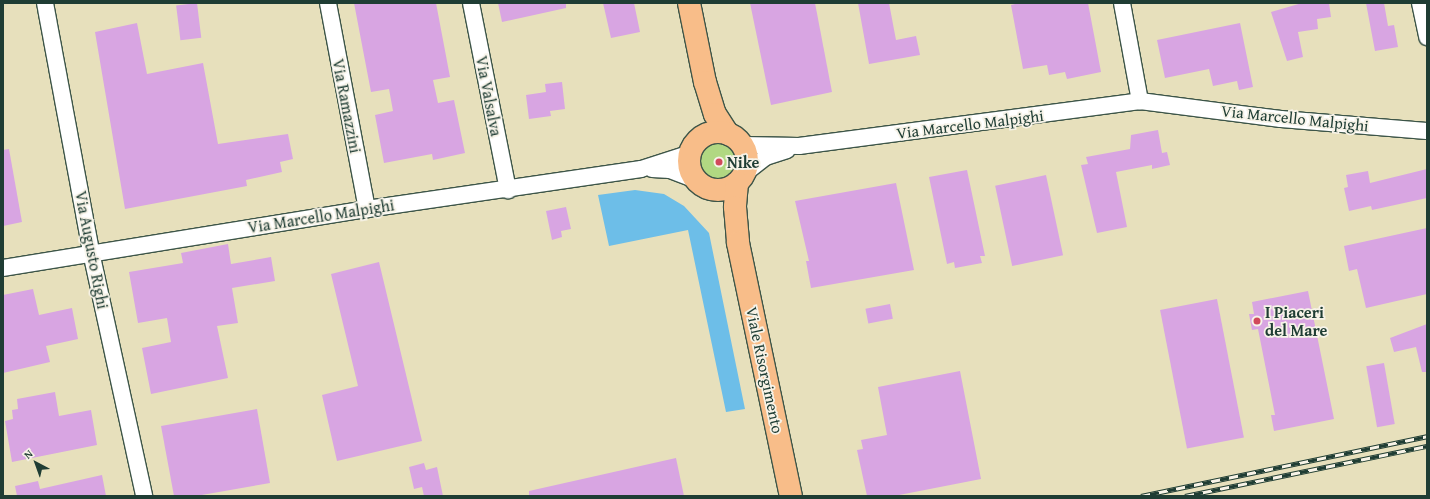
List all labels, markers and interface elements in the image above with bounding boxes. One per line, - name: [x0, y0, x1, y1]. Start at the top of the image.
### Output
- street label: Via Valsalva: [472, 54, 506, 138]
- street label: Via Ramazzini: [328, 57, 366, 155]
- street label: Via Marcello Malpighi: [1220, 101, 1370, 135]
- street label: Via Marcello Malpighi: [895, 105, 1045, 143]
- place label: Nike: [727, 152, 759, 172]
- marker: Nike: [714, 157, 724, 167]
- street label: Via Augusto Righi: [71, 189, 113, 311]
- street label: Via Marcello Malpighi: [246, 195, 396, 237]
- place label: I Piaceri del Mare: [1265, 302, 1327, 340]
- street label: Viale Risorgimento: [742, 305, 788, 435]
- marker: I Piaceri del Mare: [1252, 316, 1262, 326]
- north arrow: [16, 443, 56, 483]
- text: N: [20, 445, 36, 462]

